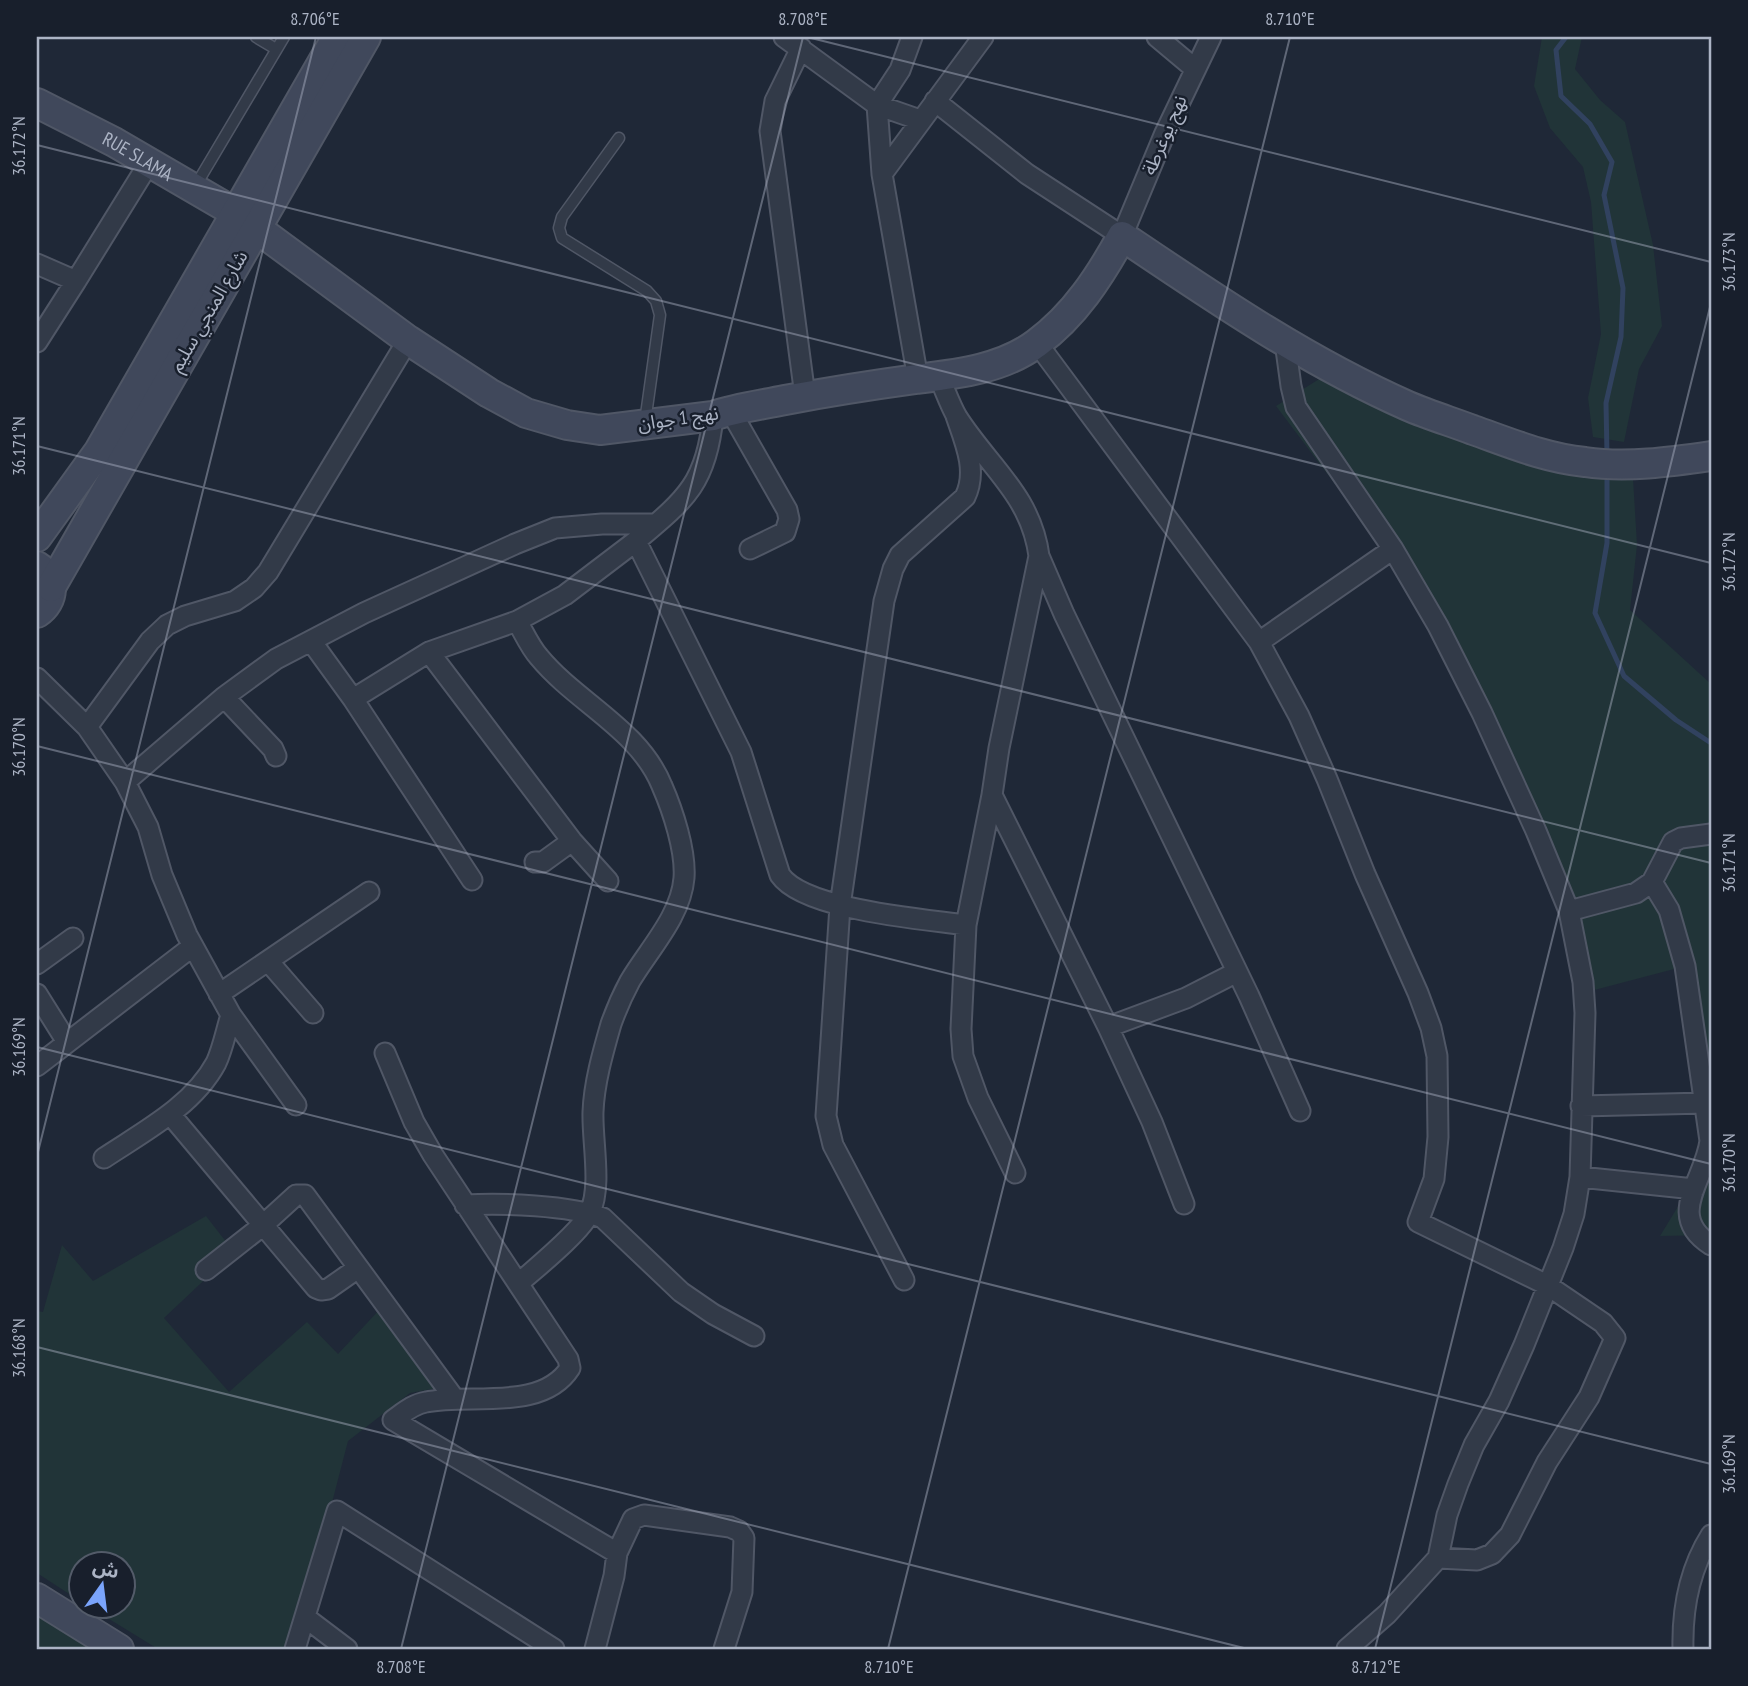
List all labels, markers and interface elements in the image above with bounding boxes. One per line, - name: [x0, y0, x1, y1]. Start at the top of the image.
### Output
- text: 8.706°E: [290, 7, 340, 30]
- text: 8.708°E: [778, 7, 828, 30]
- text: 8.710°E: [1265, 7, 1315, 30]
- street label: نهج يوغرطة: [1136, 91, 1194, 180]
- text: 36.172°N: [7, 116, 30, 176]
- street label: RUE SLAMA: [99, 126, 177, 186]
- text: 36.173°N: [1717, 232, 1740, 292]
- street label: شارع المنجي سليم: [163, 246, 255, 378]
- street label: نهج 1 جوان: [636, 400, 720, 439]
- text: 36.171°N: [7, 416, 30, 476]
- text: 36.172°N: [1717, 532, 1740, 592]
- text: 36.170°N: [7, 717, 30, 777]
- text: 36.171°N: [1717, 833, 1740, 893]
- text: 36.169°N: [7, 1017, 30, 1077]
- text: 36.170°N: [1717, 1133, 1740, 1193]
- text: 36.168°N: [7, 1318, 30, 1378]
- text: 36.169°N: [1717, 1434, 1740, 1494]
- north arrow: [66, 1550, 136, 1620]
- text: ش: [91, 1554, 122, 1583]
- text: 8.708°E: [376, 1655, 426, 1678]
- text: 8.710°E: [864, 1655, 914, 1678]
- text: 8.712°E: [1351, 1655, 1401, 1678]

